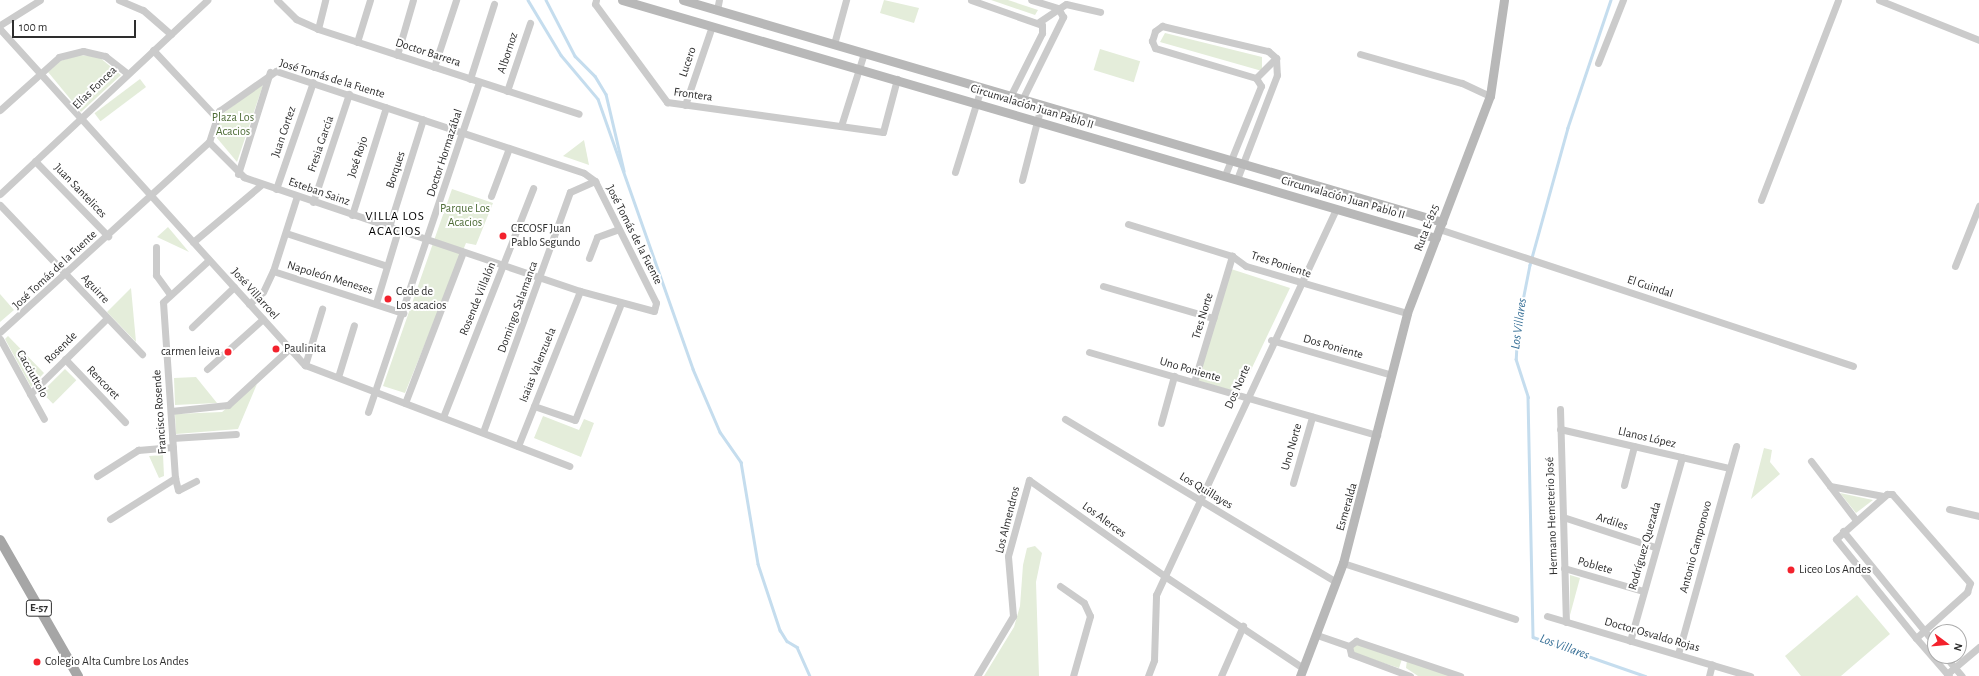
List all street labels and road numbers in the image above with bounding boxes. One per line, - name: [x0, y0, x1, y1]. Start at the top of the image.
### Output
- street label: Albornoz: [495, 31, 521, 75]
- street label: Doctor Barrera: [393, 36, 463, 70]
- street label: Lucero: [676, 45, 700, 79]
- street label: José Tomás de la Fuente: [277, 56, 387, 102]
- street label: Elías Foncea: [70, 63, 120, 113]
- street label: Circunvalación Juan Pablo II: [969, 81, 1095, 133]
- street label: Frontera: [673, 85, 713, 105]
- street label: Juan Cortez: [269, 105, 299, 159]
- street label: Doctor Hormazábal: [424, 107, 466, 199]
- street label: Fresia García: [305, 114, 337, 174]
- street label: José Rojo: [345, 135, 371, 179]
- street label: Borques: [383, 150, 409, 190]
- street label: Juan Santelices: [51, 161, 109, 221]
- street label: Circunvalación Juan Pablo II: [1279, 173, 1407, 223]
- street label: Esteban Sainz: [286, 175, 352, 209]
- street label: José Tomás de la Fuente: [603, 183, 665, 287]
- street label: Ruta E-825: [1411, 202, 1443, 254]
- street label: José Tomás de la Fuente: [10, 227, 100, 313]
- street label: Tres Poniente: [1249, 249, 1313, 281]
- street label: Napoleón Meneses: [285, 258, 375, 298]
- street label: Domingo Salamanca: [495, 259, 541, 355]
- street label: Rosende Villalón: [457, 260, 499, 338]
- street label: José Villarroel: [228, 265, 282, 323]
- street label: Aguirre: [78, 271, 112, 307]
- street label: El Guindal: [1625, 273, 1675, 301]
- street label: Tres Norte: [1189, 291, 1217, 341]
- street label: Isaias Valenzuela: [516, 326, 560, 404]
- street label: Rosende: [42, 329, 80, 367]
- street label: Dos Poniente: [1301, 332, 1365, 362]
- street label: Cacciuttolo: [13, 348, 51, 400]
- street label: Uno Poniente: [1158, 354, 1222, 386]
- street label: Rencoret: [83, 363, 123, 403]
- street label: Dos Norte: [1222, 363, 1254, 411]
- street label: Francisco Rosende: [150, 369, 170, 455]
- street label: Uno Norte: [1278, 422, 1306, 472]
- street label: Llanos López: [1617, 424, 1677, 452]
- street label: Hermano Hemeterio José: [1543, 457, 1561, 575]
- street label: Los Quillayes: [1177, 469, 1235, 513]
- street label: Esmeralda: [1333, 481, 1361, 533]
- street label: Los Almendros: [993, 485, 1023, 555]
- street label: Los Alerces: [1079, 499, 1129, 541]
- street label: Antonio Camponovo: [1677, 499, 1715, 595]
- street label: Rodríguez Quezada: [1626, 500, 1664, 592]
- street label: Ardiles: [1594, 510, 1630, 534]
- street label: Poblete: [1576, 554, 1614, 578]
- road number: E-57: [25, 599, 53, 617]
- street label: Doctor Osvaldo Rojas: [1603, 615, 1701, 655]

